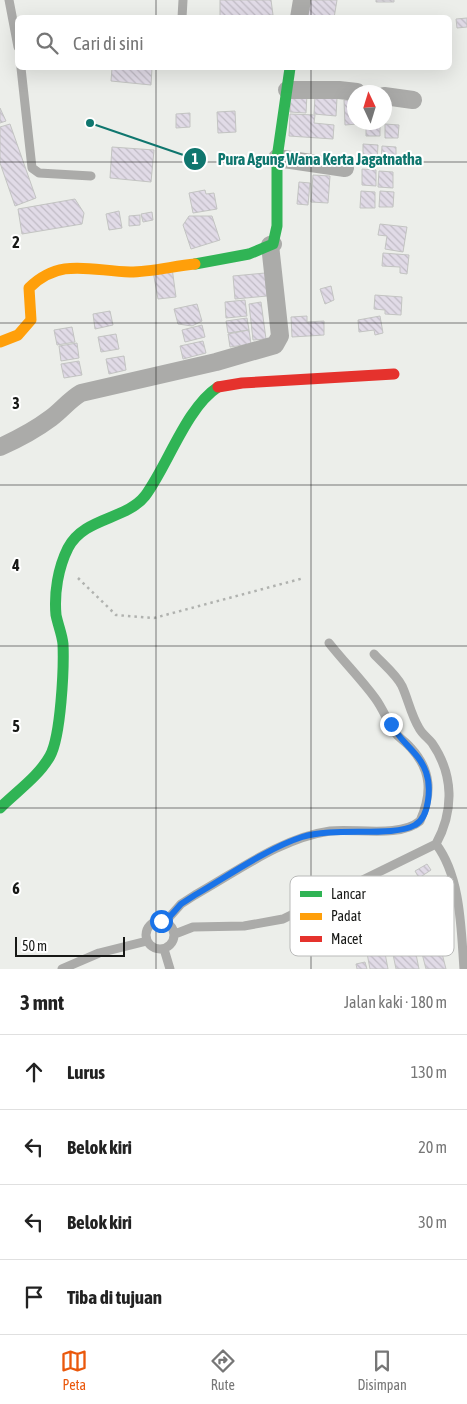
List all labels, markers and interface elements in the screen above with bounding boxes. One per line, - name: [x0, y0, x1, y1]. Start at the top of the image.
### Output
- search box: [15, 15, 452, 70]
- icon: search: [33, 29, 61, 57]
- text: Cari di sini: [73, 32, 144, 54]
- north arrow: [347, 85, 392, 130]
- callout: Pura Agung Wana Kerta Jagatnatha: [182, 144, 432, 175]
- text: 1: [191, 150, 199, 167]
- text: Pura Agung Wana Kerta Jagatnatha: [218, 150, 422, 168]
- text: 2: [12, 233, 20, 251]
- text: 3: [12, 394, 20, 412]
- text: 4: [11, 556, 20, 574]
- route end: [380, 713, 403, 736]
- text: 5: [12, 717, 20, 735]
- legend: [290, 876, 454, 956]
- text: 6: [12, 879, 20, 897]
- text: Lancar: [331, 886, 366, 902]
- text: Padat: [331, 908, 361, 924]
- route start: [150, 910, 173, 933]
- text: Macet: [331, 931, 362, 947]
- scale bar: [15, 934, 125, 957]
- text: 50 m: [22, 938, 47, 954]
- text: 3 mnt: [20, 990, 64, 1014]
- text: Jalan kaki · 180 m: [344, 993, 447, 1011]
- icon: ahead: [20, 1058, 48, 1086]
- text: Lurus: [67, 1061, 105, 1083]
- text: 130 m: [411, 1063, 447, 1081]
- icon: left: [20, 1133, 48, 1161]
- text: Belok kiri: [67, 1136, 132, 1158]
- text: 20 m: [418, 1138, 447, 1156]
- icon: left: [20, 1208, 48, 1236]
- text: Belok kiri: [67, 1211, 132, 1233]
- text: 30 m: [418, 1213, 447, 1231]
- icon: arrive: [20, 1283, 48, 1311]
- text: Tiba di tujuan: [67, 1286, 162, 1308]
- tab: Peta: [60, 1347, 88, 1393]
- tab: Rute: [209, 1347, 237, 1393]
- tab: Disimpan: [357, 1347, 407, 1393]

